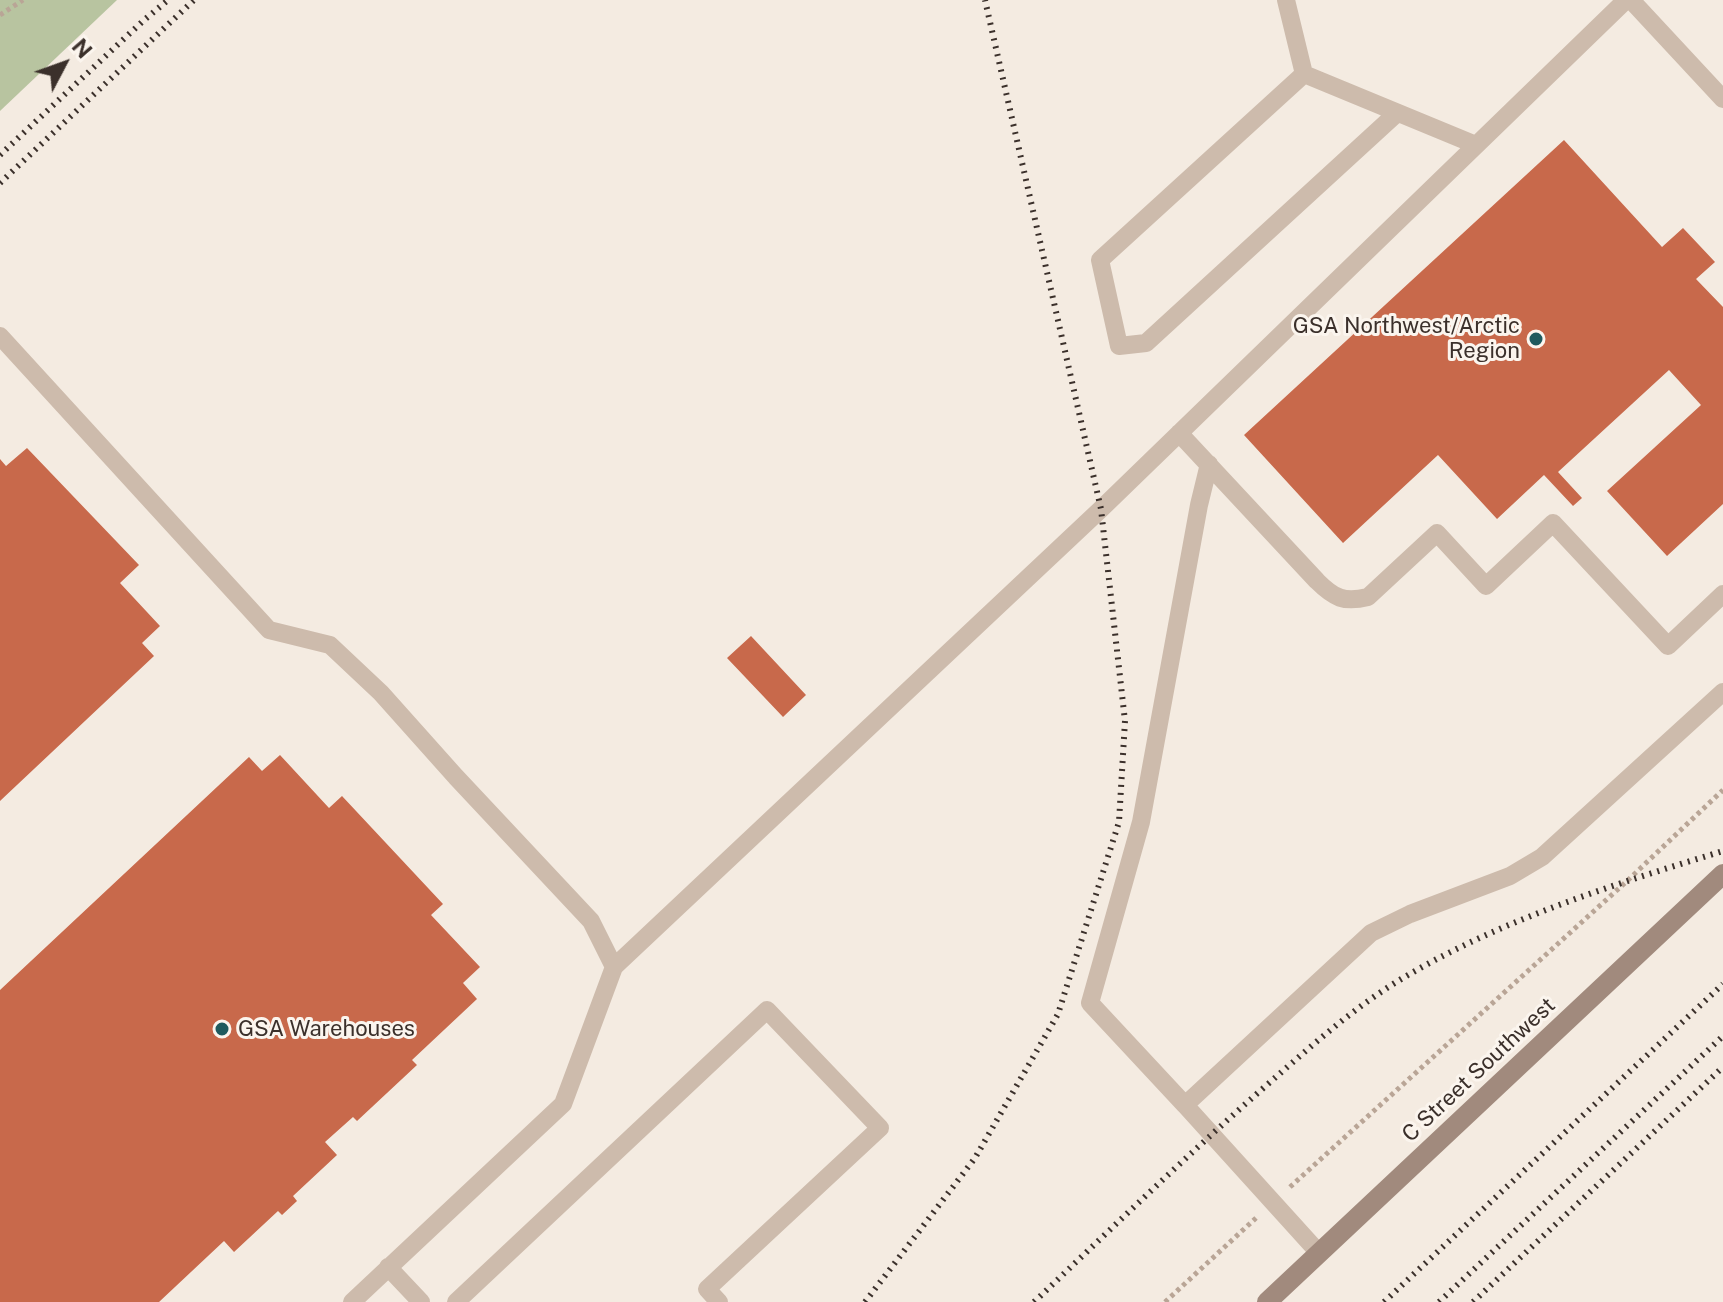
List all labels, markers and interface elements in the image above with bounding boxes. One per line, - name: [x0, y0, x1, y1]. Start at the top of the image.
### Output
- north arrow: [24, 24, 104, 104]
- text: N: [67, 33, 98, 63]
- place label: GSA Northwest/Arctic Region: [1293, 313, 1520, 364]
- marker: GSA Northwest/Arctic Region: [1527, 330, 1545, 348]
- street label: C Street Southwest: [1397, 992, 1561, 1148]
- place label: GSA Warehouses: [238, 1016, 415, 1042]
- marker: GSA Warehouses: [213, 1020, 231, 1038]

